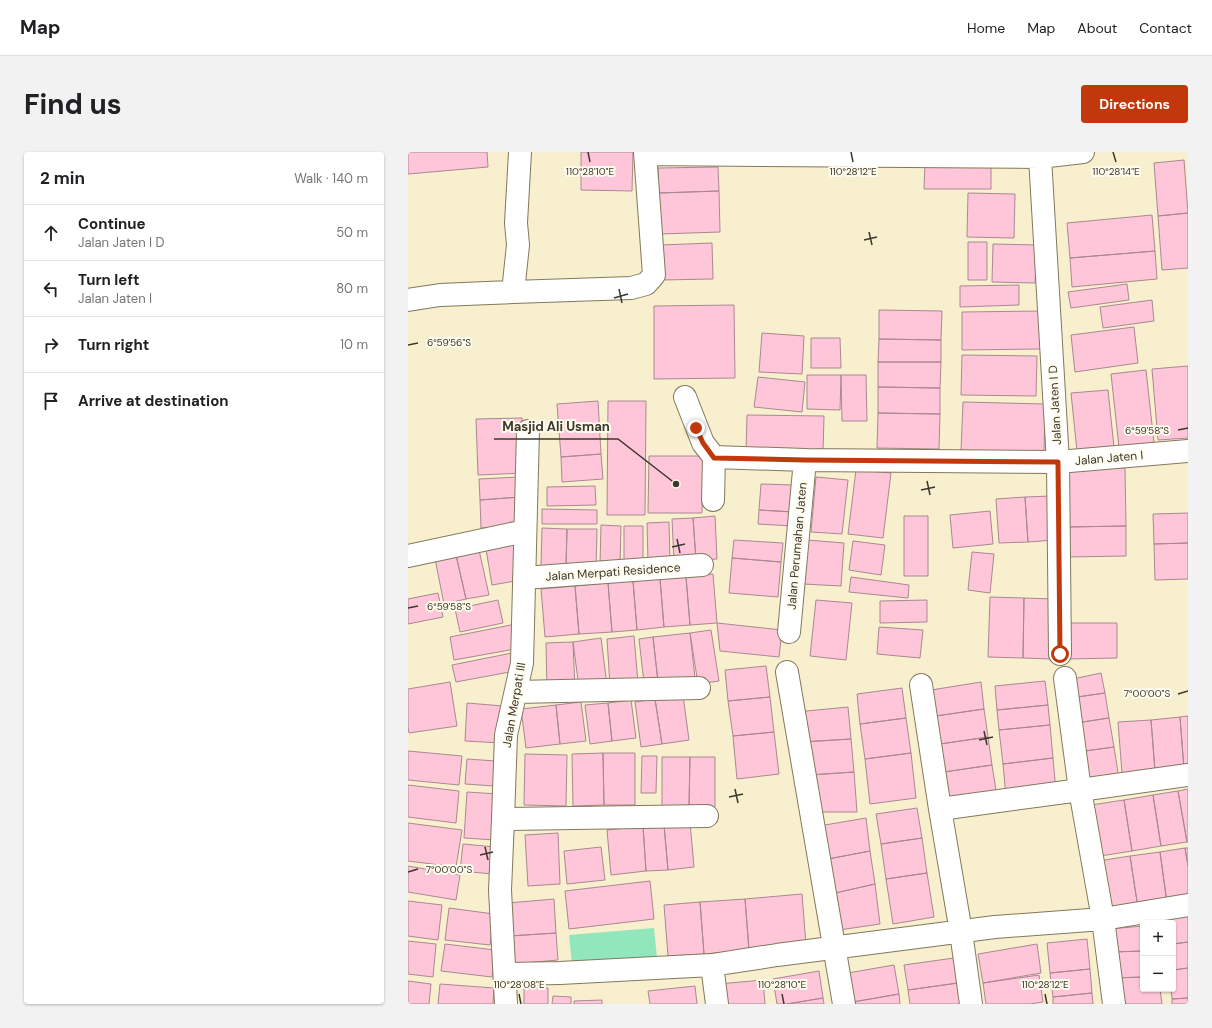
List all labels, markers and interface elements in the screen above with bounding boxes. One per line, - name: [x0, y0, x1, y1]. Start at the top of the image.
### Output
- text: Map: [20, 15, 60, 40]
- text: Home: [967, 19, 1005, 37]
- text: Map: [1027, 19, 1055, 37]
- text: About: [1077, 19, 1117, 37]
- text: Contact: [1139, 19, 1192, 37]
- button: Directions: [1081, 85, 1188, 123]
- text: Find us: [24, 86, 122, 123]
- text: 110°28'10"E: [566, 165, 614, 178]
- text: 110°28'12"E: [829, 165, 877, 178]
- text: 110°28'14"E: [1092, 165, 1140, 178]
- text: 2 min: [40, 167, 85, 189]
- text: Walk · 140 m: [294, 170, 368, 187]
- text: Continue: [78, 214, 146, 234]
- icon: ahead: [40, 222, 62, 244]
- text: 50 m: [336, 224, 368, 241]
- text: Jalan Jaten I D: [78, 234, 165, 251]
- text: Turn left: [78, 270, 139, 290]
- icon: left: [40, 278, 62, 300]
- text: 80 m: [336, 280, 368, 297]
- text: Jalan Jaten I: [78, 290, 152, 307]
- icon: right: [40, 334, 62, 356]
- text: Turn right: [78, 335, 149, 355]
- text: 10 m: [340, 336, 368, 353]
- text: 6°59'56"S: [427, 336, 471, 349]
- street label: Jalan Jaten I D: [1045, 365, 1065, 445]
- icon: arrive: [40, 390, 62, 412]
- text: Arrive at destination: [78, 391, 229, 411]
- callout: Masjid Ali Usman: [494, 414, 618, 439]
- text: Masjid Ali Usman: [502, 418, 610, 435]
- route end: [687, 419, 705, 437]
- text: 6°59'58"S: [1125, 424, 1169, 437]
- street label: Jalan Jaten I: [1074, 447, 1144, 469]
- street label: Jalan Perumahan Jaten: [783, 481, 811, 610]
- street label: Jalan Merpati Residence: [545, 559, 681, 585]
- text: 6°59'58"S: [427, 600, 471, 613]
- route start: [1051, 645, 1069, 663]
- street label: Jalan Merpati III: [499, 661, 529, 749]
- text: 7°00'00"S: [1124, 687, 1170, 700]
- text: 7°00'00"S: [426, 863, 472, 876]
- map controls: [1140, 920, 1176, 992]
- button: +: [1140, 920, 1176, 956]
- button: −: [1140, 956, 1176, 992]
- text: 110°28'08"E: [493, 978, 545, 991]
- text: 110°28'10"E: [758, 978, 806, 991]
- text: 110°28'12"E: [1021, 978, 1069, 991]

